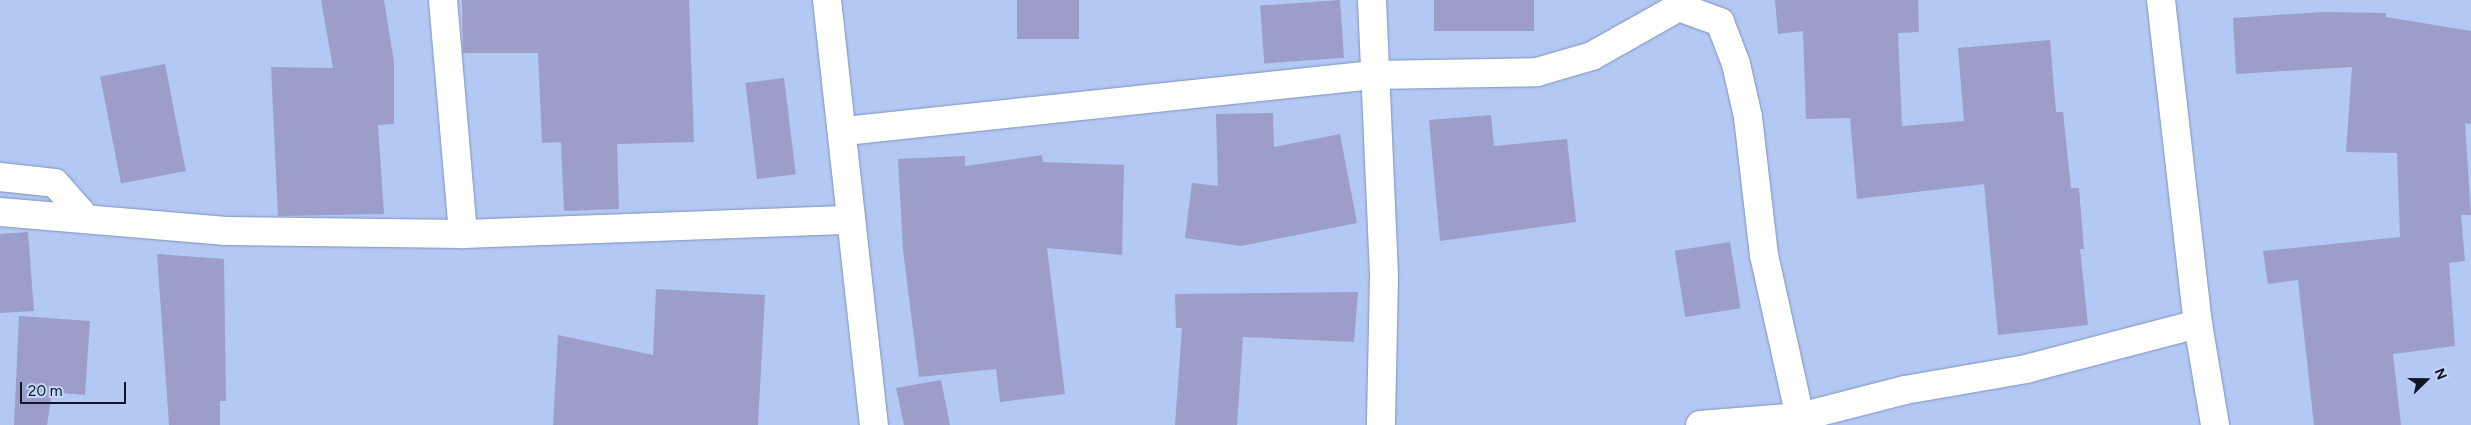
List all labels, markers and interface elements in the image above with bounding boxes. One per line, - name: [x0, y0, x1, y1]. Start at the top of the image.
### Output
- north arrow: [2401, 355, 2451, 405]
- text: N: [2430, 366, 2450, 382]
- scale bar: [22, 372, 129, 404]
- text: 20 m: [28, 382, 62, 400]

